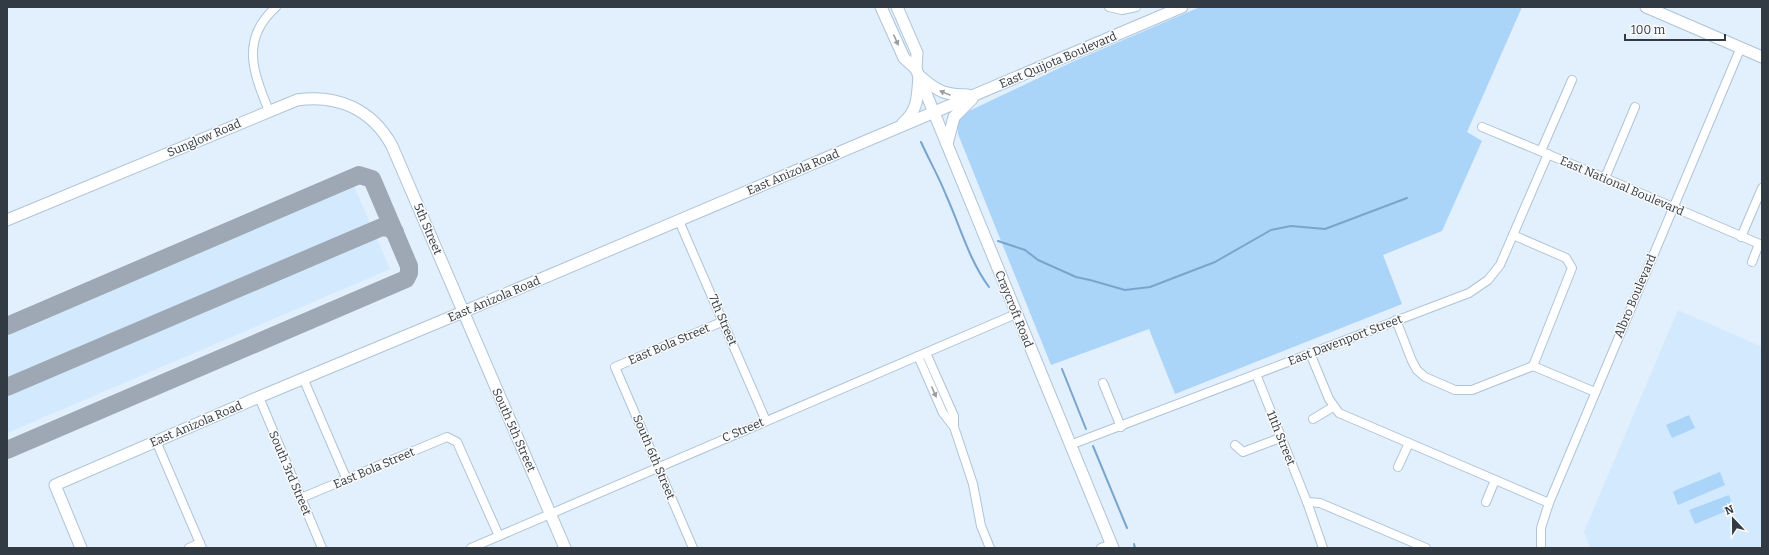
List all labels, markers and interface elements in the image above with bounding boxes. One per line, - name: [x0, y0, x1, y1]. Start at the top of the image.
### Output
- scale bar: [1625, 16, 1725, 42]
- text: 100 m: [1631, 23, 1666, 37]
- street label: East Quijota Boulevard: [997, 29, 1119, 91]
- one-way arrow: [893, 34, 899, 46]
- one-way arrow: [938, 89, 950, 95]
- street label: Sunglow Road: [165, 116, 243, 160]
- street label: East Anizola Road: [745, 146, 841, 198]
- street label: East National Boulevard: [1558, 153, 1686, 219]
- street label: 5th Street: [411, 201, 445, 257]
- street label: Albro Boulevard: [1611, 252, 1659, 340]
- street label: Craycroft Road: [992, 268, 1036, 350]
- street label: East Anizola Road: [446, 273, 542, 325]
- street label: 7th Street: [706, 292, 740, 348]
- street label: East Davenport Street: [1286, 312, 1405, 368]
- street label: East Bola Street: [626, 320, 712, 367]
- street label: South 5th Street: [489, 386, 539, 474]
- one-way arrow: [931, 386, 937, 398]
- street label: East Anizola Road: [148, 398, 244, 450]
- street label: 11th Street: [1264, 409, 1299, 468]
- street label: South 6th Street: [630, 413, 678, 502]
- street label: C Street: [720, 415, 767, 445]
- street label: South 3rd Street: [266, 429, 314, 518]
- street label: East Bola Street: [331, 444, 417, 491]
- north arrow: [1713, 499, 1753, 539]
- text: N: [1723, 502, 1736, 518]

